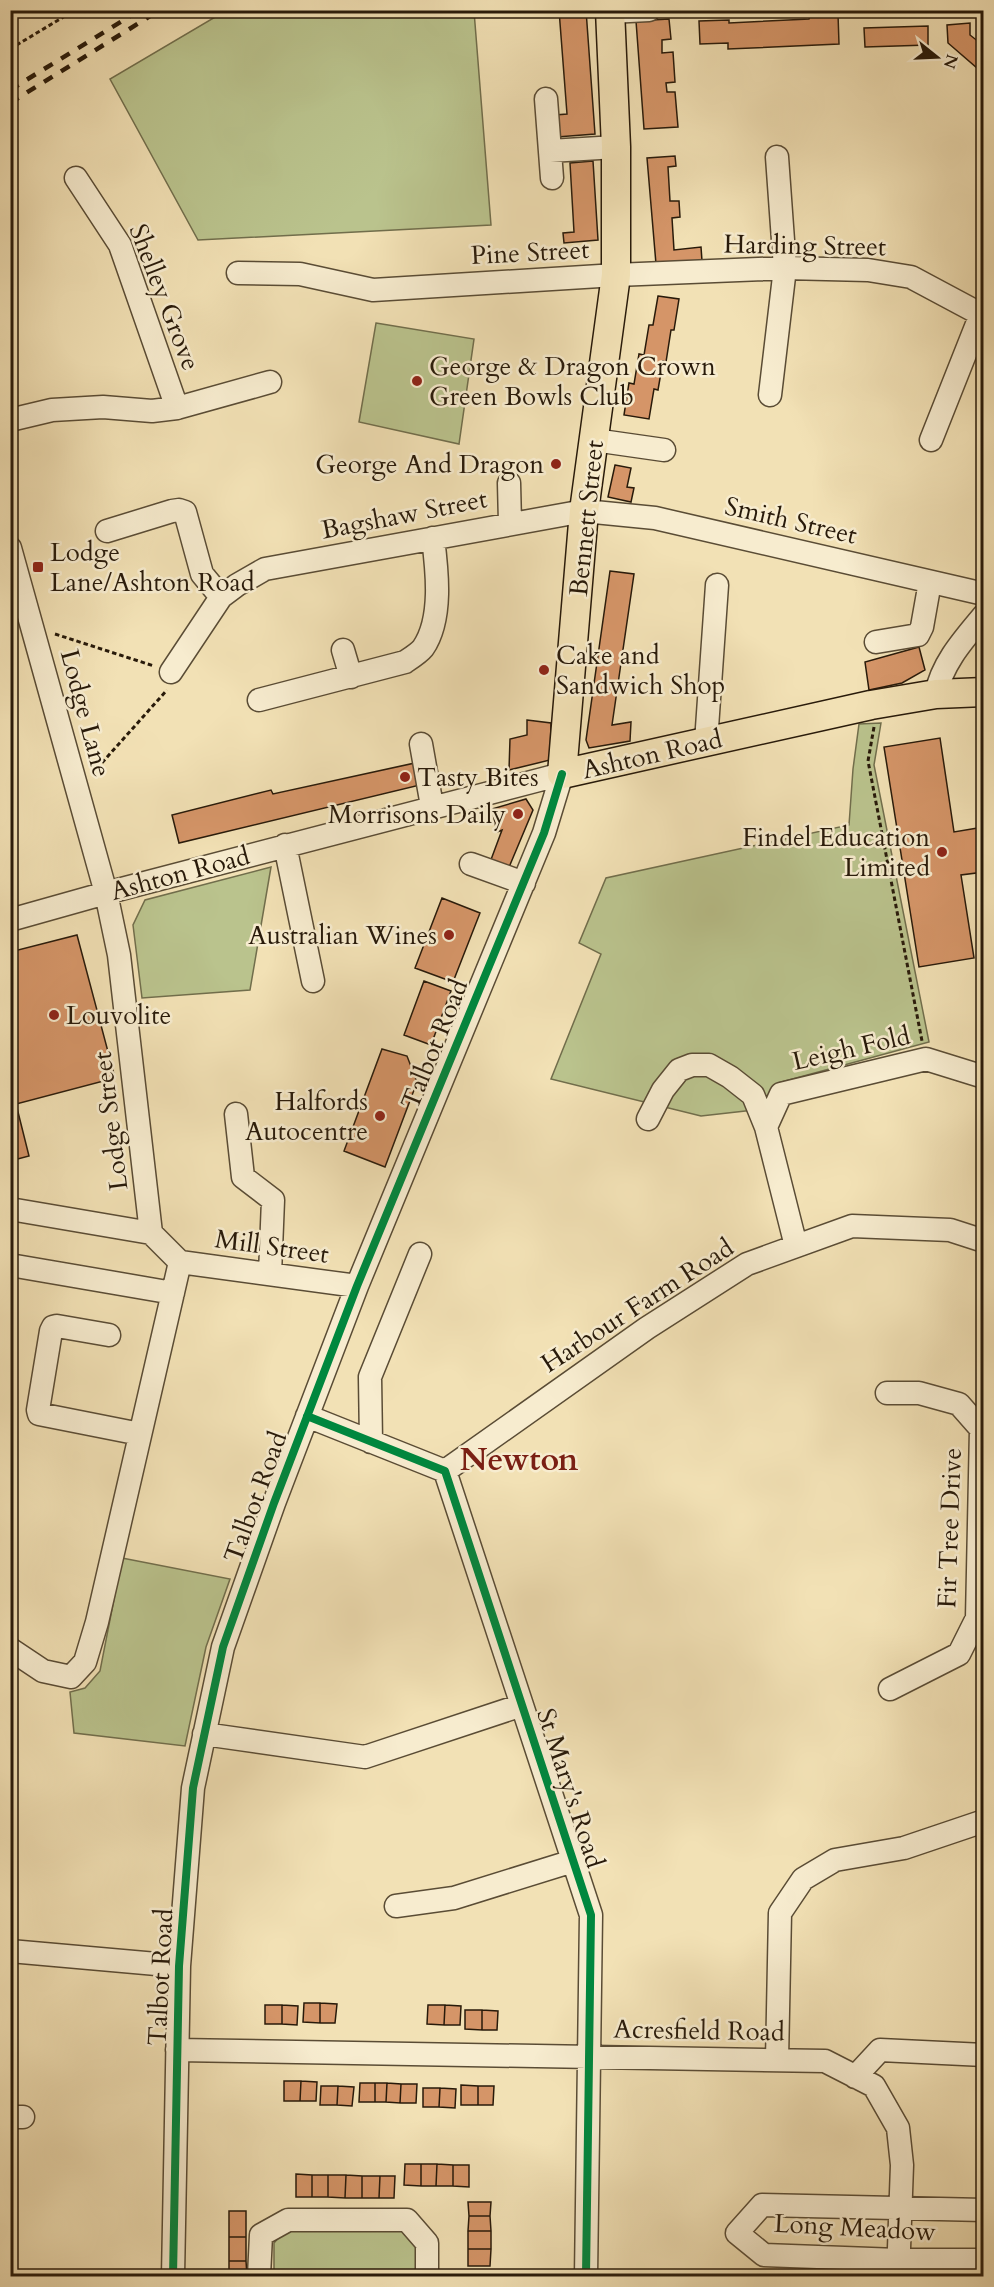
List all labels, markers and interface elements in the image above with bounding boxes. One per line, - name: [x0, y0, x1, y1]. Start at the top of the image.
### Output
- north arrow: [907, 27, 967, 87]
- text: N: [938, 51, 963, 71]
- street label: Shelley Grove: [121, 219, 208, 375]
- street label: Harding Street: [723, 227, 887, 264]
- street label: Pine Street: [470, 232, 590, 273]
- place label: George & Dragon Crown Green Bowls Club: [429, 349, 716, 414]
- marker: George & Dragon Crown Green Bowls Club: [410, 374, 424, 388]
- street label: Bennett Street: [561, 438, 612, 598]
- place label: George And Dragon: [315, 447, 544, 482]
- marker: George And Dragon: [549, 457, 563, 471]
- street label: Bagshaw Street: [318, 481, 490, 548]
- street label: Smith Street: [722, 488, 860, 553]
- place label: Lodge Lane/Ashton Road: [50, 535, 255, 600]
- marker: Lodge Lane/Ashton Road: [31, 560, 45, 574]
- place label: Cake and Sandwich Shop: [556, 638, 725, 703]
- street label: Lodge Lane: [52, 646, 119, 781]
- marker: Cake and Sandwich Shop: [537, 663, 551, 677]
- street label: Ashton Road: [579, 721, 726, 788]
- place label: Tasty Bites: [417, 760, 539, 795]
- marker: Tasty Bites: [398, 770, 412, 784]
- place label: Morrisons Daily: [328, 797, 506, 832]
- marker: Morrisons Daily: [511, 807, 525, 821]
- place label: Findel Education Limited: [742, 820, 930, 885]
- street label: Ashton Road: [107, 838, 254, 909]
- marker: Findel Education Limited: [935, 845, 949, 859]
- place label: Australian Wines: [248, 918, 437, 953]
- marker: Australian Wines: [442, 928, 456, 942]
- street label: Talbot Road: [393, 974, 476, 1114]
- place label: Louvolite: [66, 998, 171, 1033]
- marker: Louvolite: [47, 1008, 61, 1022]
- street label: Leigh Fold: [789, 1018, 914, 1079]
- street label: Lodge Street: [85, 1050, 136, 1192]
- place label: Halfords Autocentre: [245, 1084, 368, 1149]
- marker: Halfords Autocentre: [373, 1109, 387, 1123]
- street label: Mill Street: [213, 1221, 331, 1272]
- street label: Harbour Farm Road: [534, 1230, 740, 1381]
- street label: Talbot Road: [216, 1427, 295, 1568]
- district label: Newton: [460, 1438, 579, 1482]
- street label: Fir Tree Drive: [929, 1447, 970, 1609]
- street label: St Mary's Road: [528, 1704, 613, 1873]
- street label: Talbot Road: [139, 1907, 182, 2046]
- street label: Acresfield Road: [613, 2012, 785, 2049]
- street label: Long Meadow: [773, 2206, 937, 2249]

